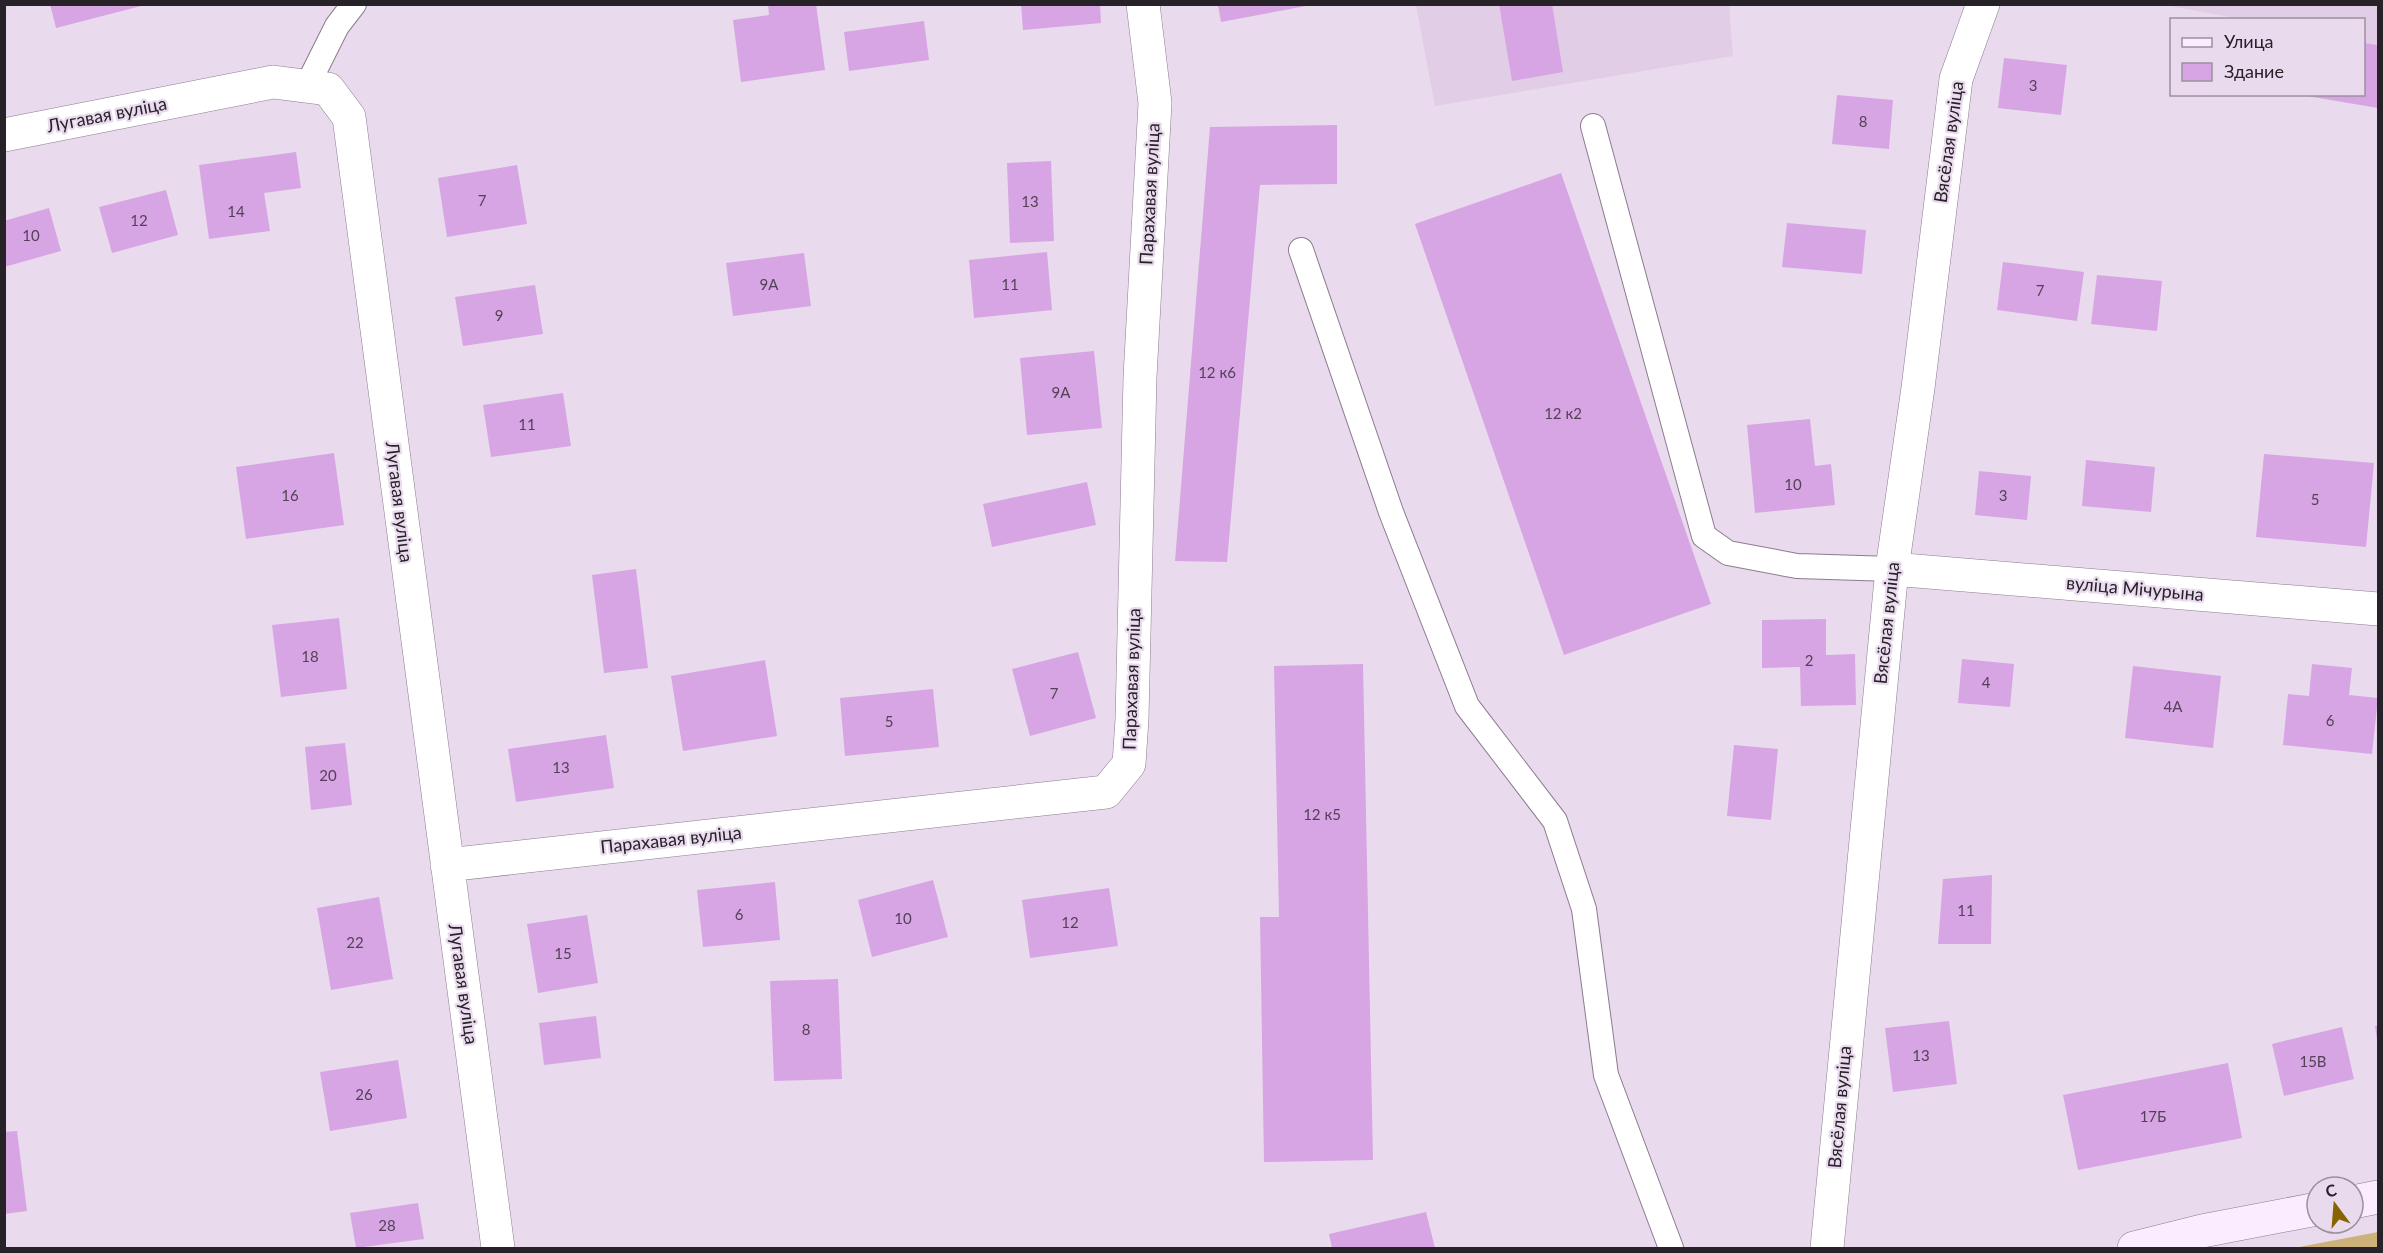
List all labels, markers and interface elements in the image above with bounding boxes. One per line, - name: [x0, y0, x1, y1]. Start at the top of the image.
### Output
- legend: [2170, 18, 2365, 96]
- text: Улица: [2224, 30, 2274, 52]
- text: Здание: [2224, 60, 2284, 82]
- house number: 3: [2029, 76, 2037, 94]
- street label: Вясёлая вуліца: [1929, 80, 1967, 204]
- street label: Лугавая вуліца: [44, 92, 169, 137]
- house number: 8: [1859, 112, 1867, 130]
- street label: Парахавая вуліца: [1134, 122, 1164, 265]
- house number: 7: [478, 191, 487, 209]
- house number: 13: [1021, 192, 1039, 210]
- house number: 14: [227, 202, 245, 220]
- house number: 12: [130, 211, 148, 229]
- house number: 10: [22, 226, 40, 244]
- house number: 9А: [760, 275, 779, 293]
- house number: 11: [1001, 275, 1019, 293]
- house number: 7: [2036, 281, 2045, 299]
- house number: 9: [495, 306, 503, 324]
- house number: 12 к6: [1198, 363, 1236, 381]
- house number: 9А: [1052, 383, 1071, 401]
- house number: 12 к2: [1544, 404, 1582, 422]
- house number: 11: [518, 415, 536, 433]
- street label: Лугавая вуліца: [382, 439, 418, 564]
- house number: 10: [1784, 475, 1802, 493]
- house number: 16: [281, 486, 299, 504]
- house number: 3: [1999, 486, 2007, 504]
- house number: 5: [2311, 490, 2319, 508]
- street label: Вясёлая вуліца: [1869, 561, 1903, 685]
- street label: вуліца Мічурына: [2065, 571, 2205, 605]
- street label: Парахавая вуліца: [1118, 608, 1144, 750]
- house number: 18: [301, 647, 319, 665]
- house number: 2: [1805, 651, 1813, 669]
- house number: 4: [1982, 673, 1991, 691]
- house number: 7: [1050, 684, 1059, 702]
- house number: 4А: [2164, 697, 2183, 715]
- house number: 6: [2326, 711, 2335, 729]
- house number: 5: [885, 712, 893, 730]
- house number: 13: [552, 758, 570, 776]
- house number: 20: [319, 766, 337, 784]
- house number: 12 к5: [1303, 805, 1341, 823]
- street label: Парахавая вуліца: [599, 821, 743, 857]
- house number: 11: [1957, 901, 1975, 919]
- house number: 6: [735, 905, 744, 923]
- house number: 10: [894, 909, 912, 927]
- house number: 12: [1061, 913, 1079, 931]
- street label: Лугавая вуліца: [444, 921, 483, 1046]
- house number: 22: [346, 933, 364, 951]
- house number: 15: [554, 944, 572, 962]
- house number: 8: [802, 1020, 810, 1038]
- street label: Вясёлая вуліца: [1823, 1045, 1855, 1169]
- house number: 13: [1912, 1046, 1930, 1064]
- house number: 15В: [2299, 1052, 2327, 1070]
- house number: 26: [355, 1085, 373, 1103]
- house number: 17Б: [2140, 1107, 2166, 1125]
- north arrow: [2305, 1175, 2365, 1235]
- text: С: [2323, 1179, 2339, 1201]
- house number: 28: [378, 1216, 396, 1234]

